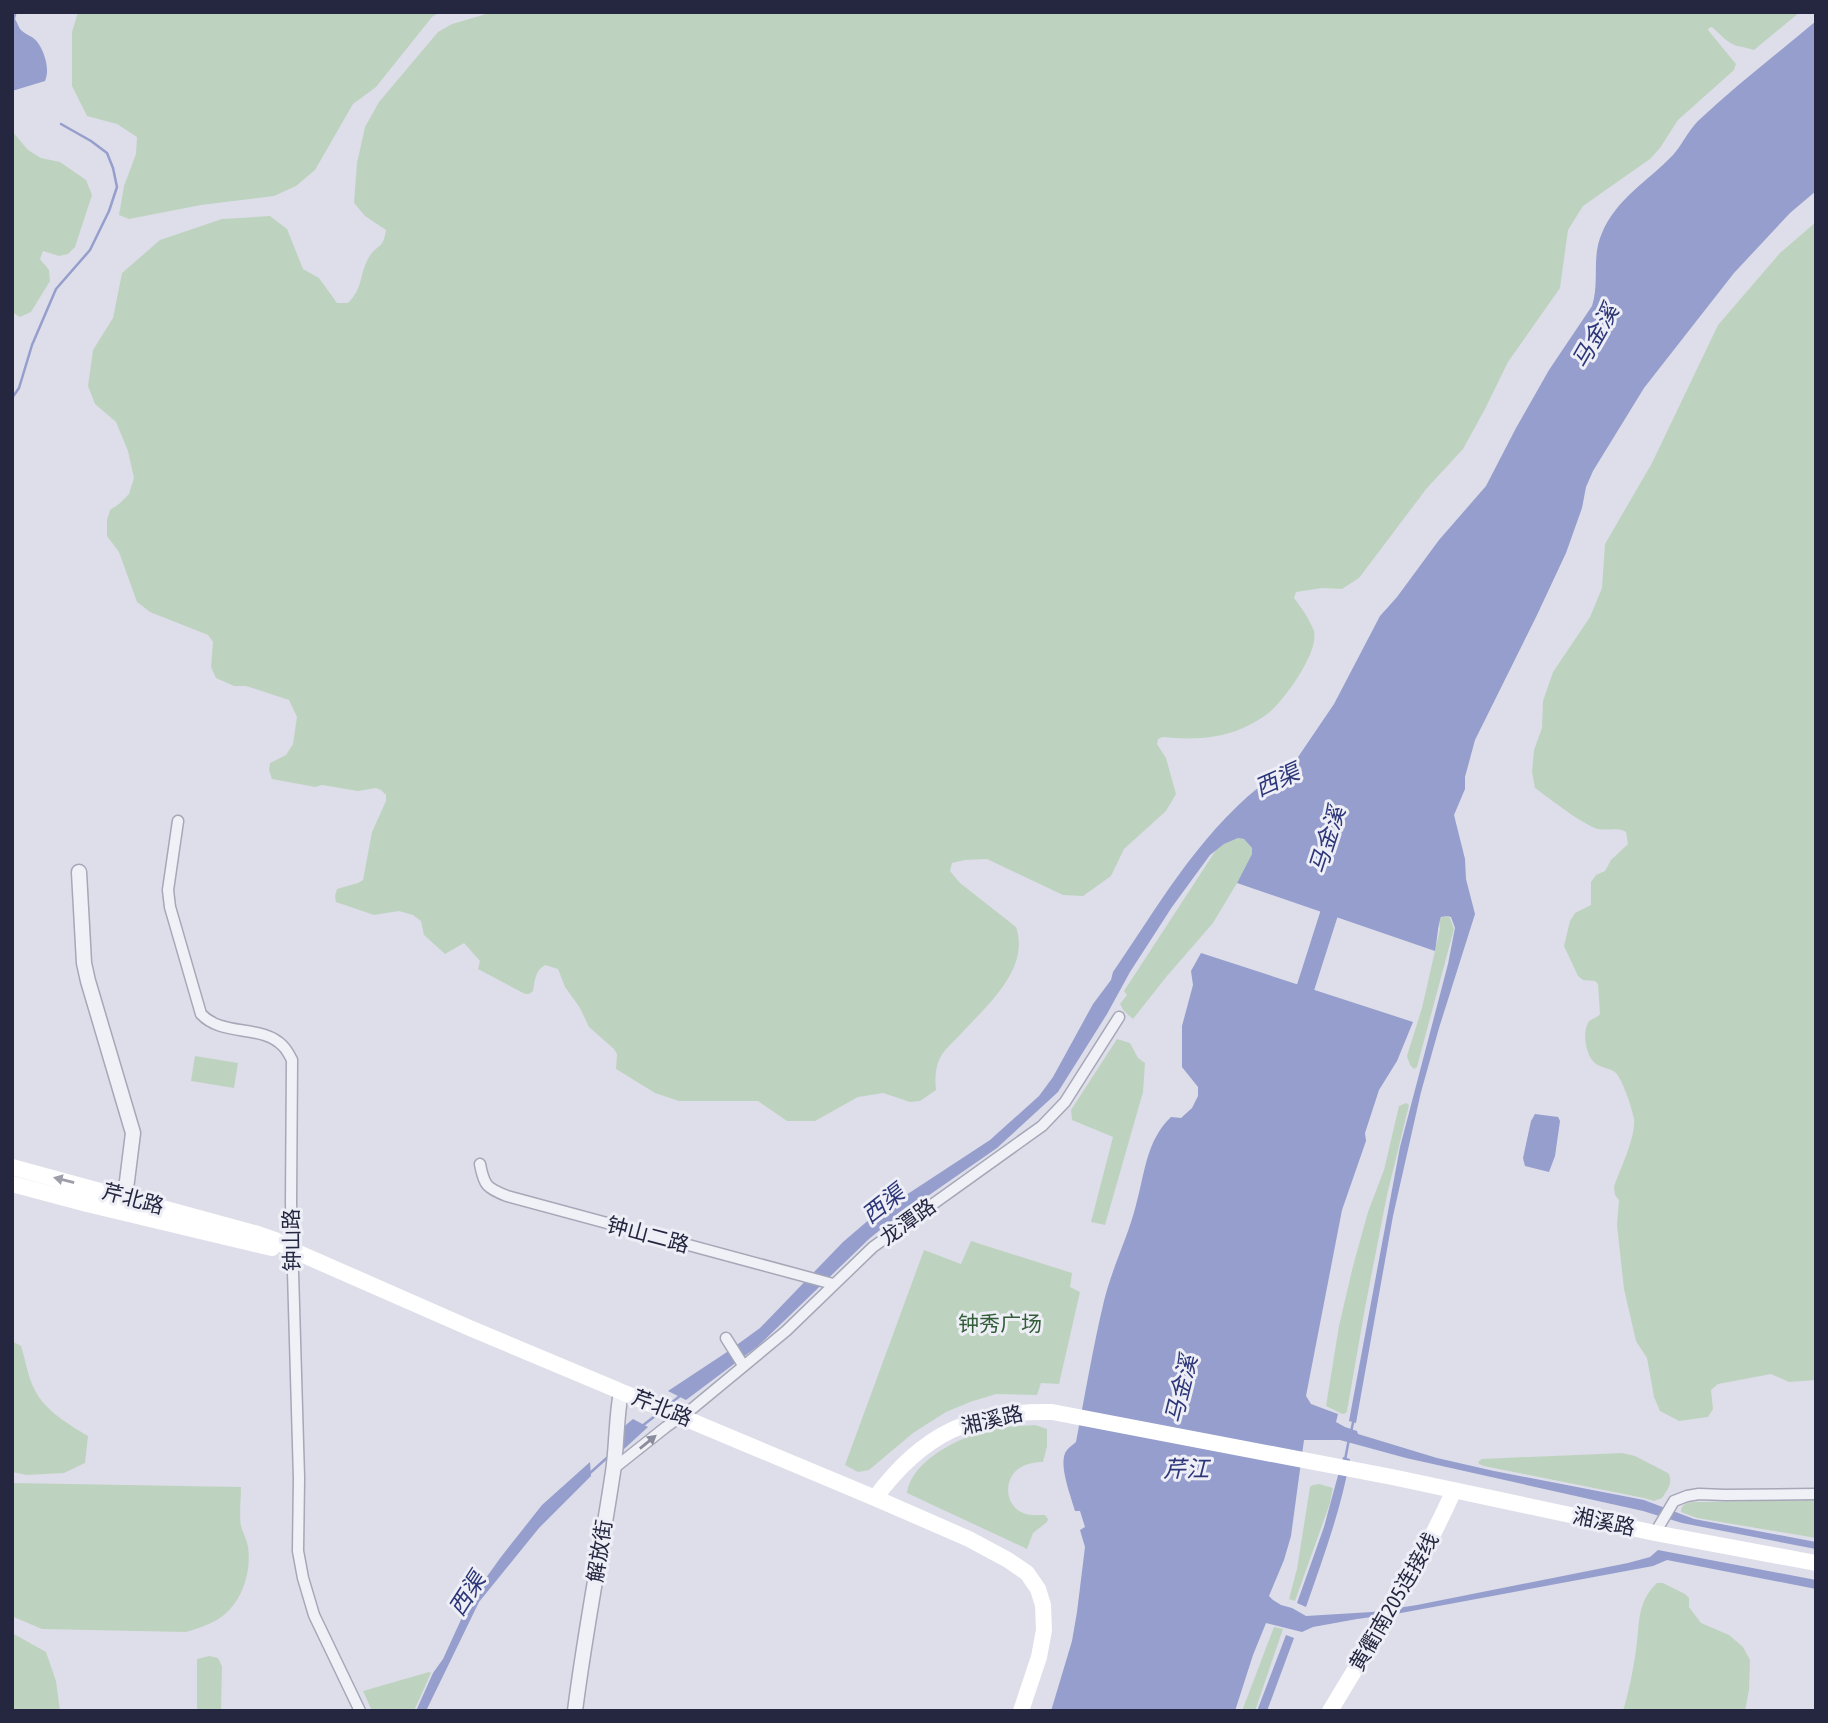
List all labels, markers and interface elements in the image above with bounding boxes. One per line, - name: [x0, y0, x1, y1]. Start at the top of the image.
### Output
- water label: 马金溪: [1566, 297, 1625, 372]
- water label: 西渠: [1251, 758, 1306, 801]
- water label: 马金溪: [1304, 800, 1351, 877]
- one-way arrow: [53, 1175, 74, 1185]
- street label: 芹北路: [100, 1178, 167, 1218]
- water label: 西渠: [857, 1178, 911, 1228]
- street label: 龙潭路: [875, 1193, 940, 1249]
- street label: 钟山路: [278, 1208, 304, 1272]
- street label: 钟山二路: [605, 1212, 692, 1256]
- park label: 钟秀广场: [958, 1311, 1042, 1335]
- water label: 马金溪: [1160, 1349, 1203, 1426]
- street label: 芹北路: [629, 1384, 696, 1430]
- street label: 湘溪路: [958, 1400, 1025, 1438]
- one-way arrow: [639, 1435, 656, 1450]
- water label: 芹江: [1163, 1456, 1212, 1482]
- street label: 湘溪路: [1571, 1503, 1638, 1539]
- street label: 解放街: [582, 1518, 616, 1584]
- street label: 黄衢南205连接线: [1344, 1528, 1442, 1675]
- water label: 西渠: [444, 1565, 492, 1620]

